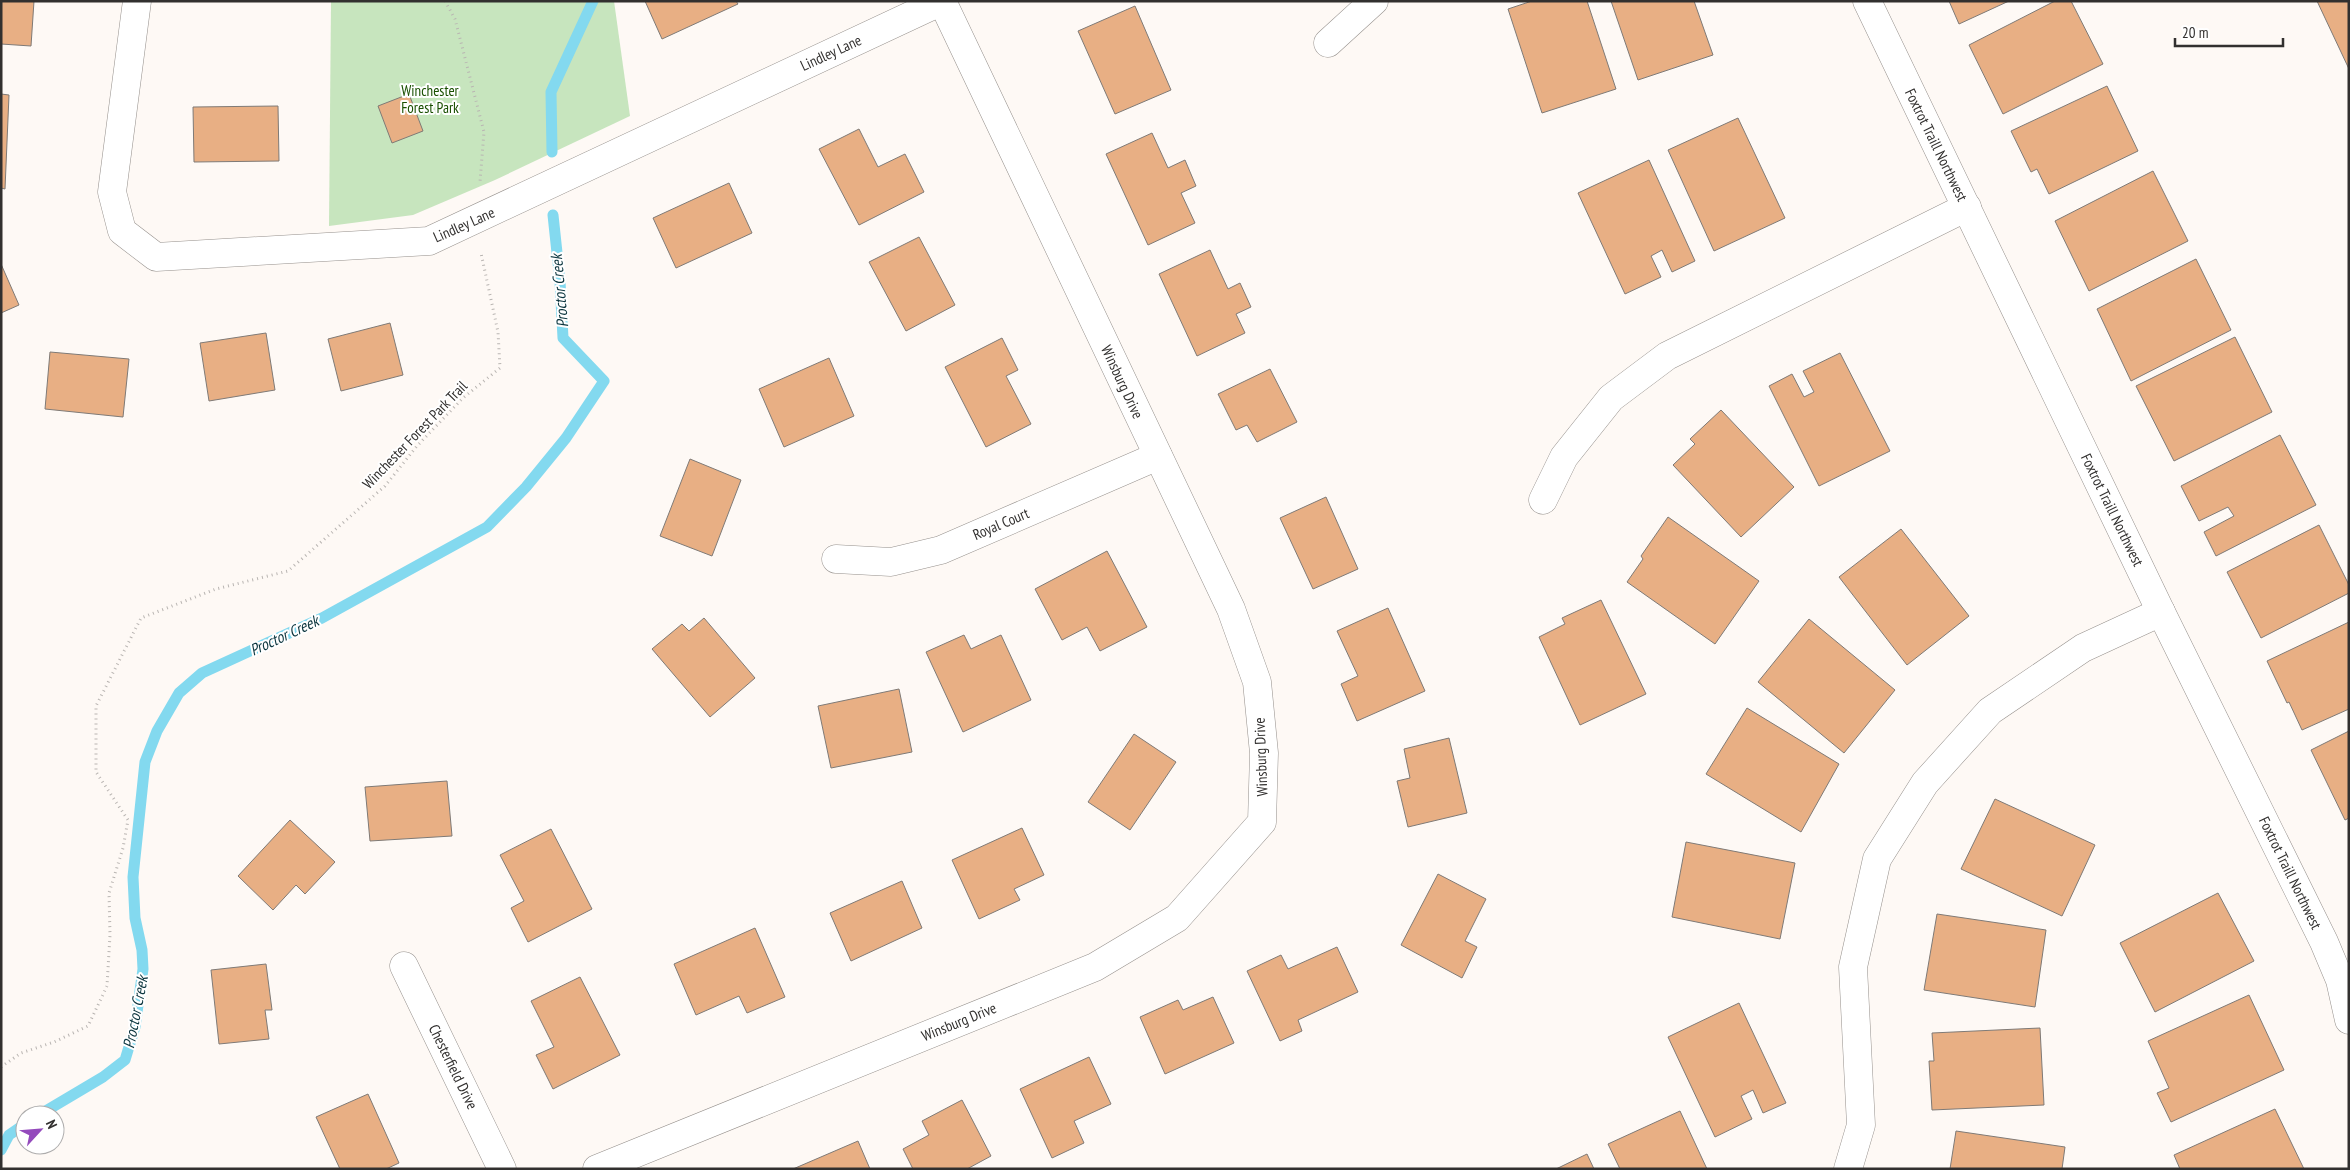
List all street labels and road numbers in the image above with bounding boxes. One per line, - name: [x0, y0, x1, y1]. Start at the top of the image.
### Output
- street label: Lindley Lane: [797, 30, 864, 75]
- street label: Foxtrot Traill Northwest: [1901, 85, 1972, 204]
- street label: Lindley Lane: [430, 203, 497, 246]
- street label: Winsburg Drive: [1097, 342, 1148, 422]
- street label: Winchester Forest Park Trail: [358, 376, 471, 493]
- street label: Foxtrot Traill Northwest: [2077, 450, 2148, 569]
- street label: Royal Court: [970, 503, 1032, 544]
- street label: Winsburg Drive: [1250, 717, 1271, 797]
- street label: Foxtrot Traill Northwest: [2255, 813, 2326, 932]
- street label: Winsburg Drive: [919, 998, 999, 1045]
- street label: Chesterfield Drive: [425, 1021, 482, 1112]

